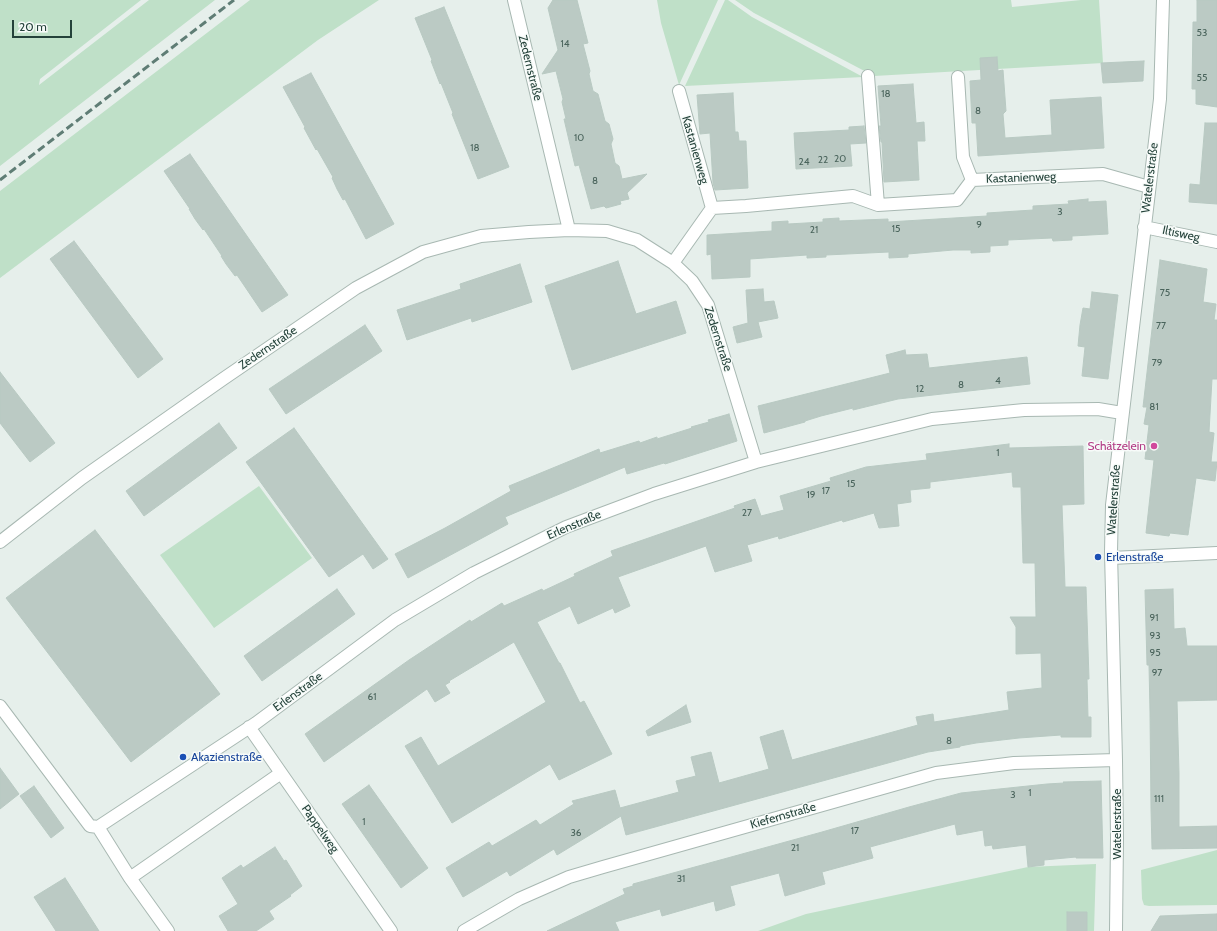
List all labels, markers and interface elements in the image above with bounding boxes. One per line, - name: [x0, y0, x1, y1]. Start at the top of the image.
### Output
- scale bar: [14, 12, 74, 38]
- text: 20 m: [19, 19, 47, 34]
- house number: 53: [1197, 27, 1207, 39]
- street label: Zedernstraße: [515, 34, 545, 102]
- house number: 14: [560, 38, 570, 50]
- house number: 55: [1197, 72, 1207, 84]
- house number: 18: [881, 88, 891, 100]
- house number: 8: [975, 105, 981, 117]
- street label: Kastanienweg: [678, 114, 712, 186]
- house number: 10: [574, 132, 584, 144]
- house number: 18: [470, 142, 480, 154]
- street label: Watelerstraße: [1139, 142, 1161, 214]
- house number: 20: [834, 153, 846, 165]
- house number: 22: [818, 154, 828, 166]
- house number: 24: [798, 156, 810, 168]
- street label: Kastanienweg: [986, 170, 1056, 186]
- house number: 8: [592, 175, 598, 187]
- house number: 3: [1057, 206, 1063, 218]
- house number: 9: [976, 219, 982, 231]
- house number: 15: [892, 223, 900, 235]
- street label: Iltisweg: [1161, 223, 1201, 245]
- house number: 21: [810, 224, 818, 236]
- house number: 75: [1160, 287, 1170, 299]
- street label: Zedernstraße: [701, 305, 735, 373]
- house number: 77: [1156, 320, 1166, 332]
- street label: Zedernstraße: [236, 323, 300, 373]
- house number: 79: [1152, 357, 1162, 369]
- house number: 4: [995, 375, 1001, 387]
- house number: 8: [958, 379, 964, 391]
- house number: 12: [916, 383, 924, 395]
- house number: 81: [1149, 401, 1159, 413]
- place label: Schätzelein: [1088, 439, 1146, 453]
- marker: Schätzelein: [1149, 441, 1159, 451]
- house number: 1: [996, 447, 1000, 459]
- street label: Watelerstraße: [1104, 464, 1124, 536]
- house number: 15: [847, 478, 855, 490]
- house number: 17: [822, 485, 830, 497]
- house number: 19: [807, 489, 815, 501]
- street label: Erlenstraße: [545, 507, 603, 543]
- house number: 27: [742, 507, 752, 519]
- place label: Erlenstraße: [1106, 550, 1163, 564]
- marker: Erlenstraße: [1093, 552, 1103, 562]
- house number: 91: [1150, 612, 1158, 624]
- house number: 93: [1149, 630, 1161, 642]
- house number: 95: [1149, 647, 1161, 659]
- house number: 97: [1152, 667, 1162, 679]
- street label: Erlenstraße: [271, 669, 325, 715]
- house number: 61: [368, 691, 376, 703]
- house number: 8: [946, 735, 952, 747]
- place label: Akazienstraße: [191, 750, 262, 764]
- marker: Akazienstraße: [178, 752, 188, 762]
- house number: 1: [1028, 787, 1032, 799]
- house number: 3: [1010, 789, 1016, 801]
- street label: Watelerstraße: [1110, 789, 1124, 859]
- house number: 111: [1154, 793, 1164, 805]
- street label: Kiefernstraße: [748, 800, 818, 832]
- street label: Pappelweg: [298, 802, 342, 856]
- house number: 1: [362, 816, 366, 828]
- house number: 17: [851, 825, 859, 837]
- house number: 36: [570, 827, 582, 839]
- house number: 21: [791, 842, 799, 854]
- house number: 31: [677, 873, 685, 885]

